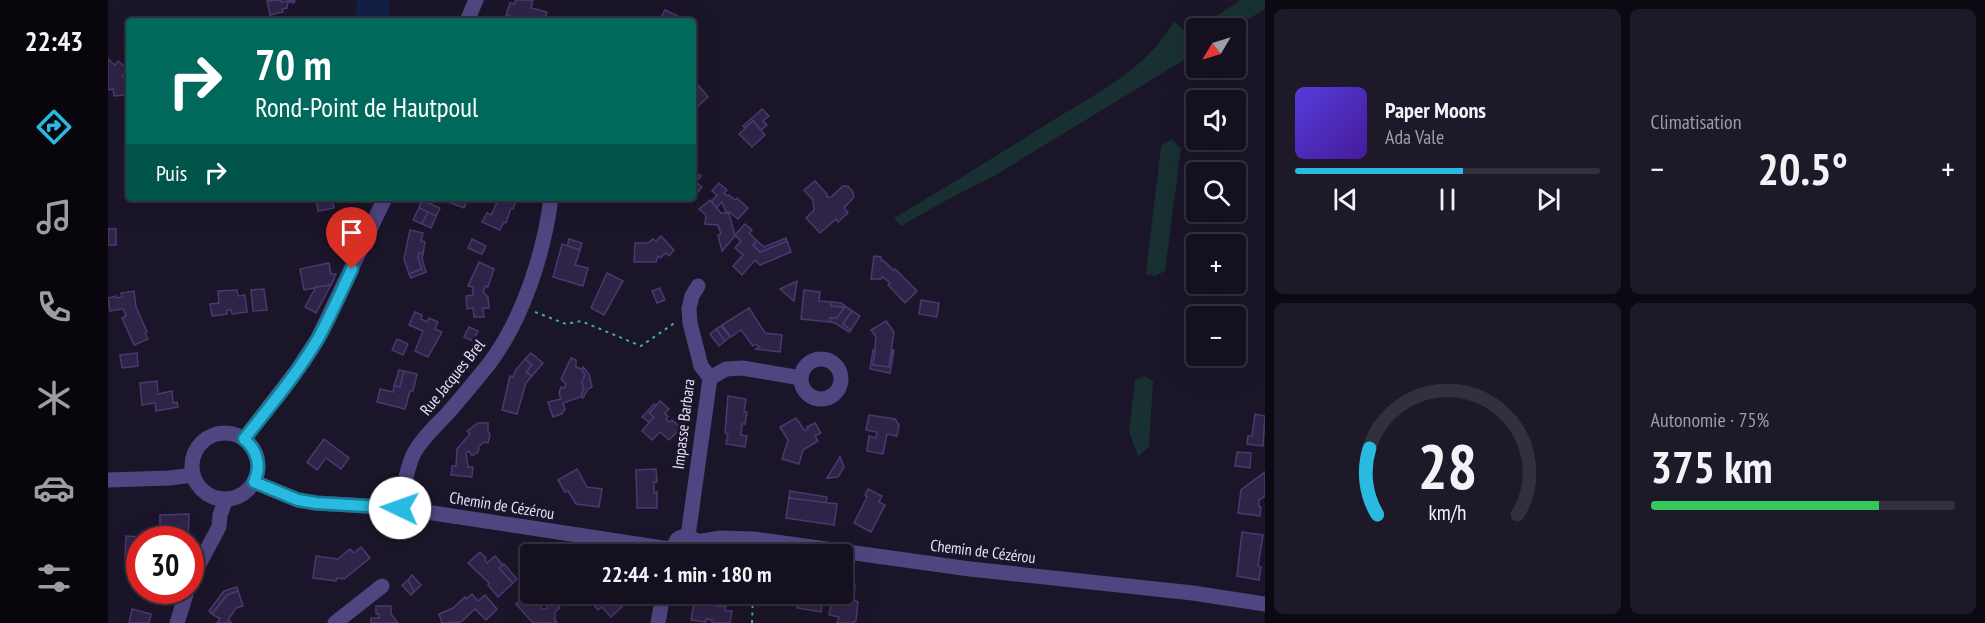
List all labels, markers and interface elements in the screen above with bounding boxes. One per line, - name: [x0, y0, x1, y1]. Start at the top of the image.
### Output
- north arrow: [1186, 18, 1246, 78]
- map controls: [1186, 18, 1246, 366]
- text: 22:43: [25, 24, 83, 58]
- text: 70 m: [255, 37, 332, 92]
- icon: right: [156, 42, 234, 120]
- text: Rond-Point de Hautpoul: [255, 90, 478, 124]
- button: sound: [1186, 90, 1246, 150]
- text: Paper Moons: [1385, 96, 1486, 124]
- icon: directions: [33, 106, 75, 148]
- text: Climatisation: [1651, 109, 1742, 135]
- text: Ada Vale: [1385, 124, 1444, 150]
- text: 20.5°: [1758, 139, 1848, 197]
- text: −: [1651, 147, 1664, 190]
- text: +: [1941, 147, 1955, 190]
- icon: right: [199, 156, 232, 189]
- text: Puis: [156, 159, 187, 187]
- button: search: [1186, 162, 1246, 222]
- icon: previous: [1329, 183, 1362, 216]
- icon: pause: [1431, 183, 1464, 216]
- icon: next: [1532, 183, 1565, 216]
- icon: music: [33, 196, 75, 238]
- pin: [326, 207, 377, 269]
- icon: arrive: [335, 216, 368, 249]
- button: +: [1186, 234, 1246, 294]
- icon: phone: [33, 286, 75, 328]
- button: −: [1186, 306, 1246, 366]
- street label: Rue Jacques Brel: [415, 335, 489, 419]
- icon: climate: [33, 377, 75, 419]
- street label: Impasse Barbara: [668, 378, 698, 470]
- text: Autonomie · 75%: [1651, 407, 1769, 433]
- text: 28: [1417, 425, 1477, 506]
- text: 375 km: [1651, 437, 1773, 495]
- icon: car: [33, 467, 75, 509]
- position arrow: [368, 476, 432, 540]
- street label: Chemin de Cézérou: [448, 487, 556, 523]
- text: km/h: [1428, 499, 1466, 527]
- speed limit sign: 30: [126, 526, 204, 604]
- street label: Chemin de Cézérou: [929, 535, 1037, 567]
- icon: filters: [33, 557, 75, 599]
- text: 22:44 · 1 min · 180 m: [601, 560, 772, 588]

